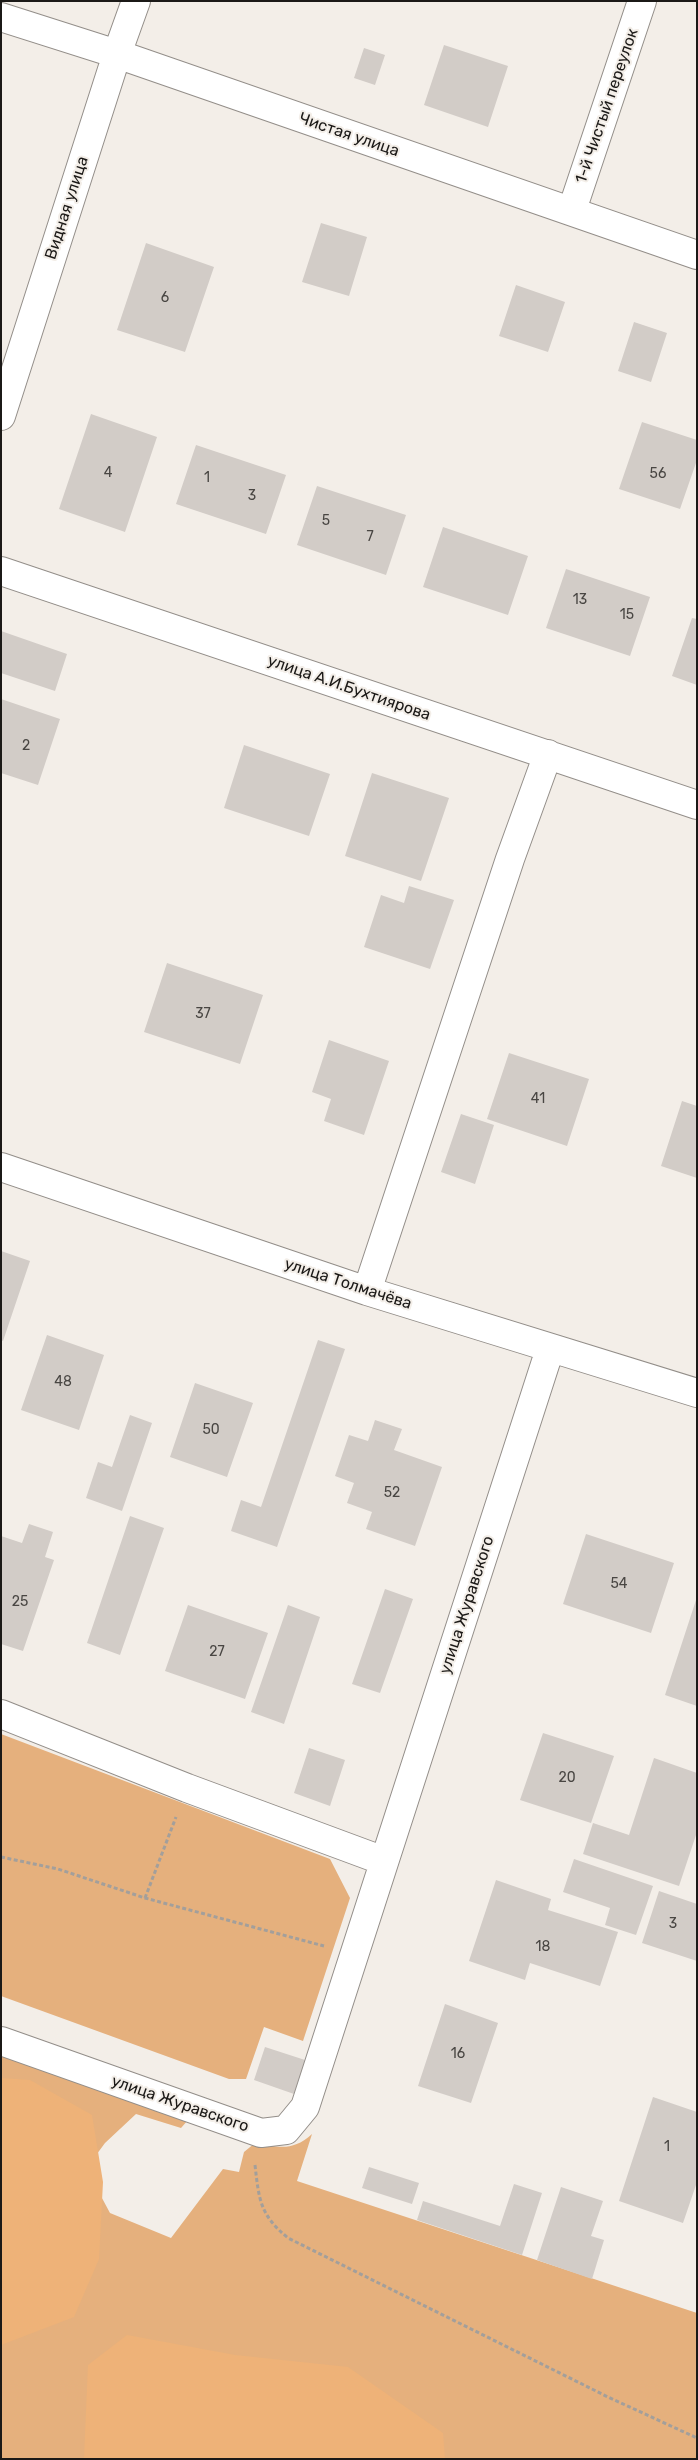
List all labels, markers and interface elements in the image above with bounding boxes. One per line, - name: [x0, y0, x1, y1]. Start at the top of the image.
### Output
- street label: 1-й Чистый переулок: [571, 26, 643, 186]
- street label: Чистая улица: [296, 109, 402, 161]
- street label: Видная улица: [41, 154, 93, 262]
- house number: 6: [161, 290, 169, 306]
- house number: 4: [104, 465, 112, 481]
- house number: 56: [650, 466, 666, 482]
- house number: 1: [204, 470, 210, 486]
- house number: 3: [248, 488, 256, 504]
- house number: 5: [322, 513, 330, 529]
- house number: 7: [366, 529, 374, 545]
- house number: 13: [573, 592, 587, 608]
- house number: 15: [620, 607, 634, 623]
- street label: улица А.И.Бухтиярова: [265, 651, 433, 725]
- house number: 2: [22, 738, 30, 754]
- house number: 37: [195, 1006, 211, 1022]
- house number: 41: [531, 1091, 545, 1107]
- street label: улица Толмачёва: [282, 1254, 414, 1314]
- house number: 48: [54, 1374, 72, 1390]
- house number: 50: [202, 1422, 220, 1438]
- house number: 52: [384, 1485, 400, 1501]
- street label: улица Журавского: [436, 1534, 498, 1676]
- house number: 54: [610, 1576, 628, 1592]
- house number: 25: [12, 1594, 28, 1610]
- house number: 27: [209, 1644, 225, 1660]
- house number: 20: [558, 1770, 576, 1786]
- house number: 3: [669, 1916, 677, 1932]
- house number: 18: [536, 1939, 550, 1955]
- house number: 16: [451, 2046, 465, 2062]
- street label: улица Журавского: [109, 2071, 251, 2137]
- house number: 1: [664, 2139, 670, 2155]

